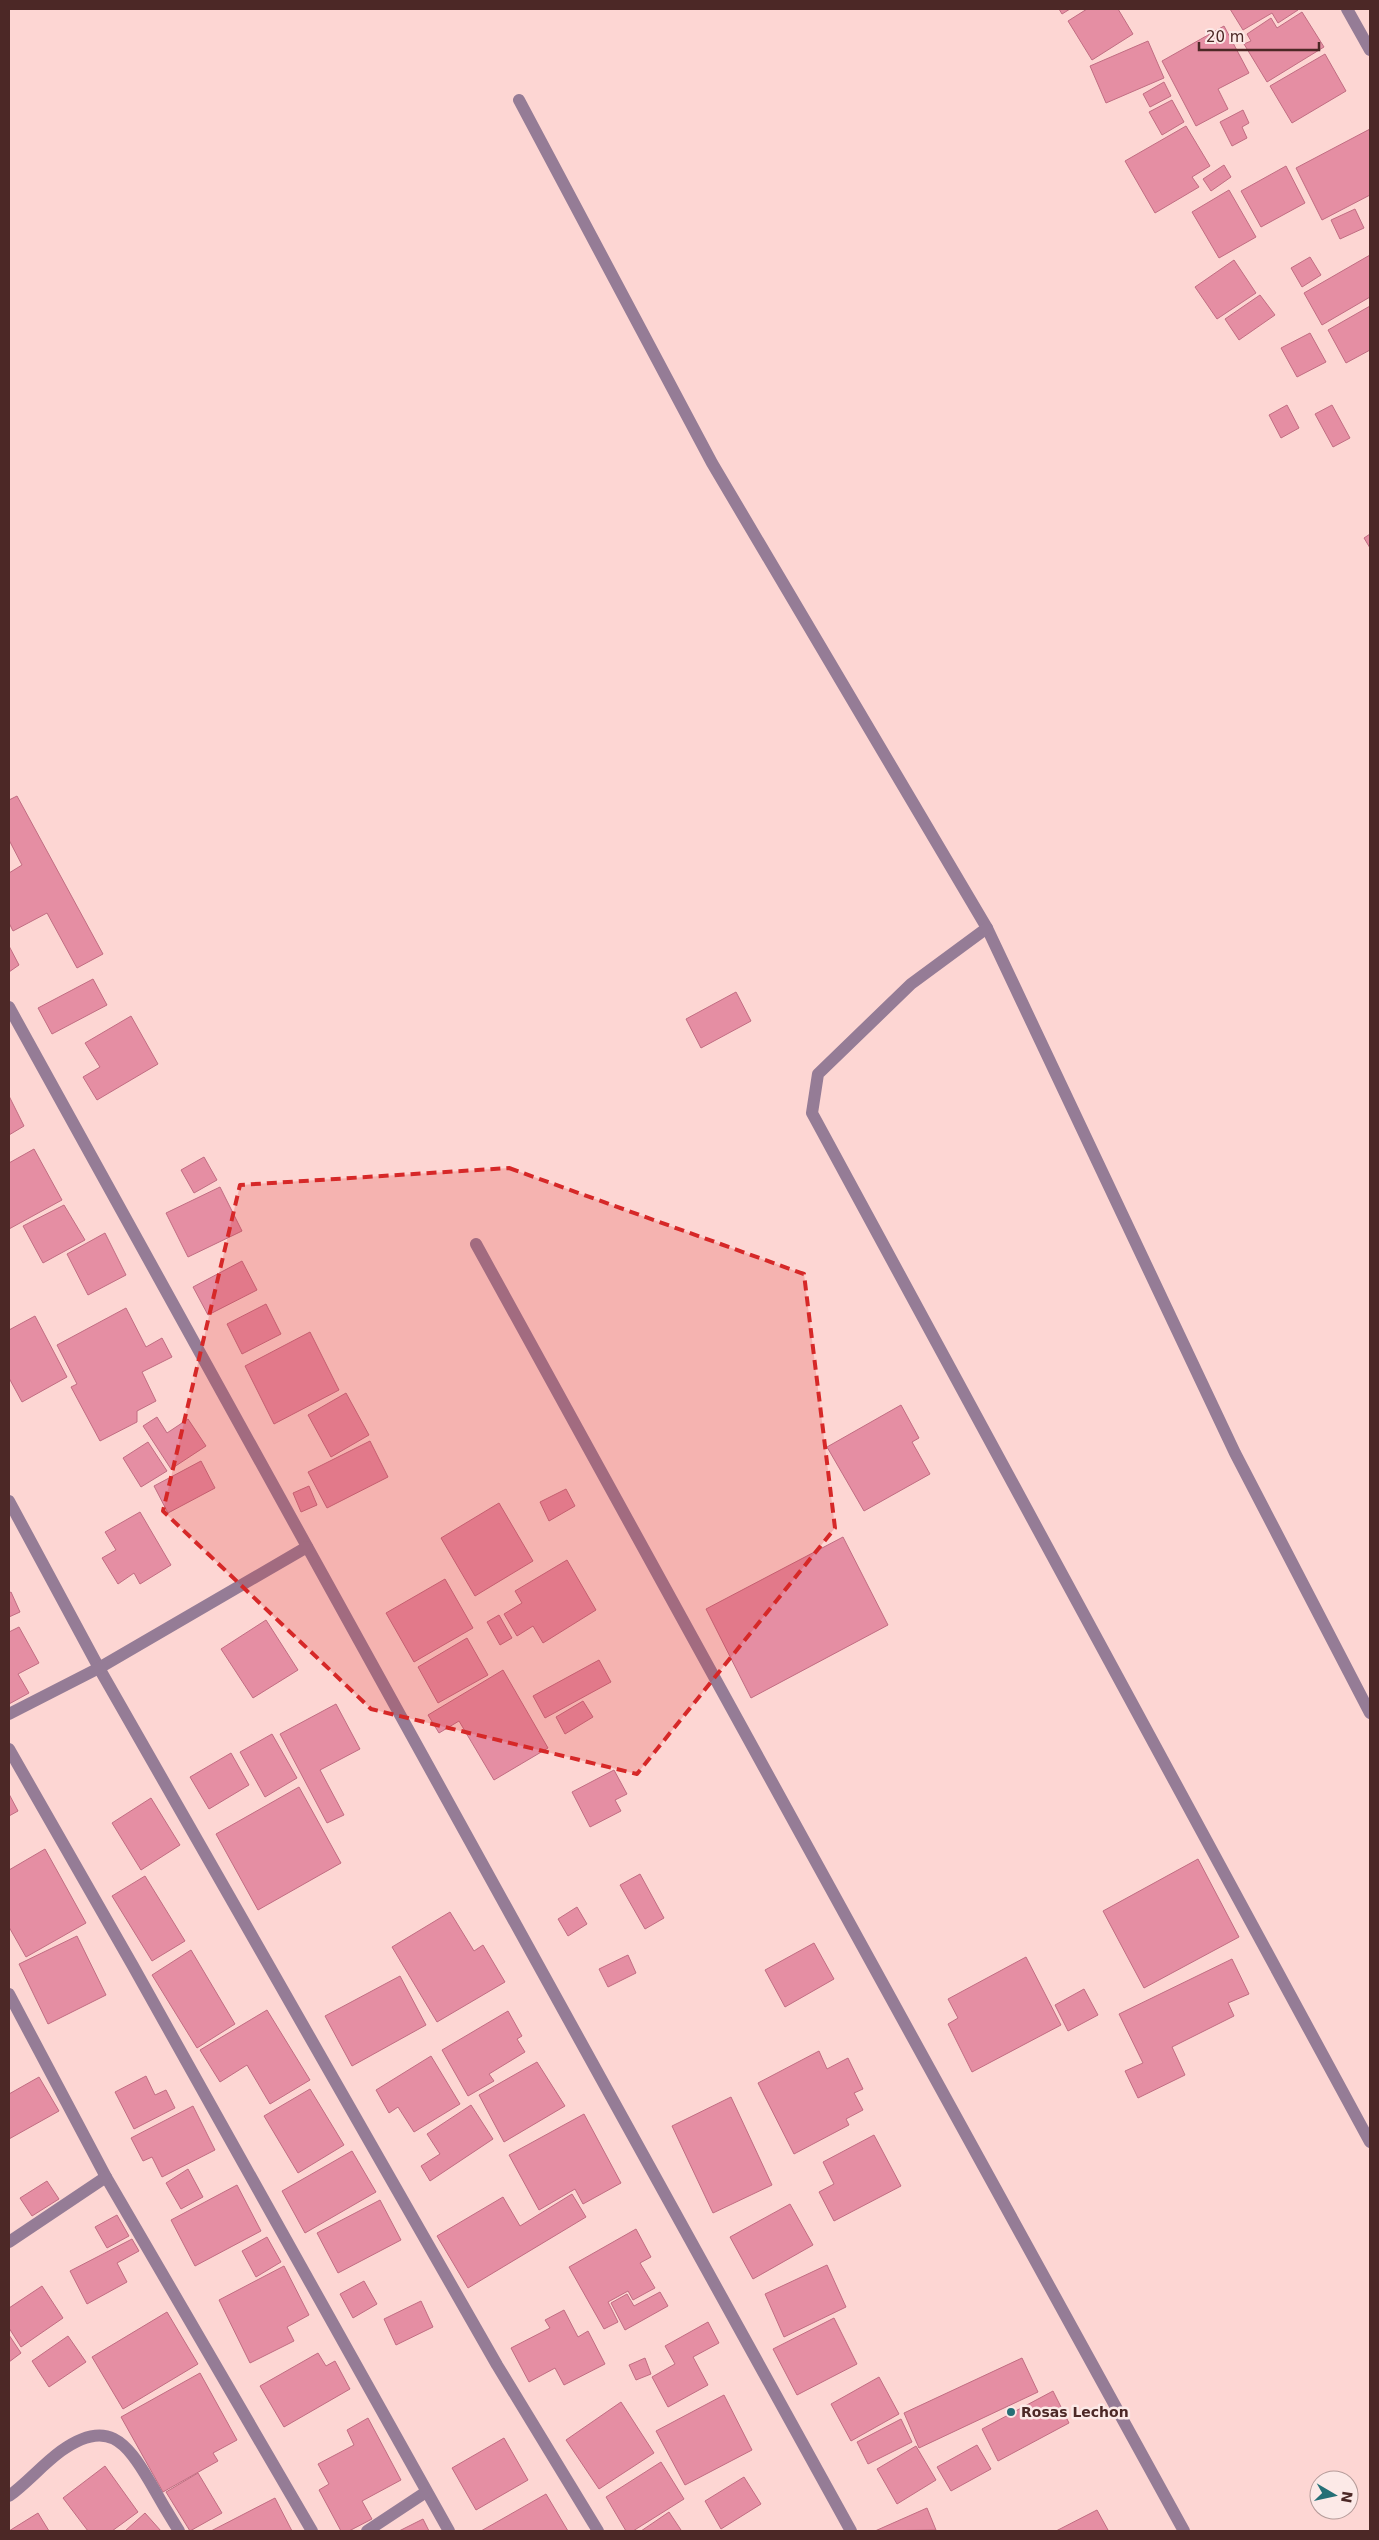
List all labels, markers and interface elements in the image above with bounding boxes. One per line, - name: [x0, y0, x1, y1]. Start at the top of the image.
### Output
- scale bar: [1199, 20, 1319, 52]
- text: 20 m: [1206, 28, 1244, 46]
- place label: Rosas Lechon: [1021, 2404, 1129, 2420]
- marker: Rosas Lechon: [1005, 2406, 1017, 2418]
- north arrow: [1309, 2470, 1359, 2520]
- text: N: [1338, 2490, 1356, 2504]

